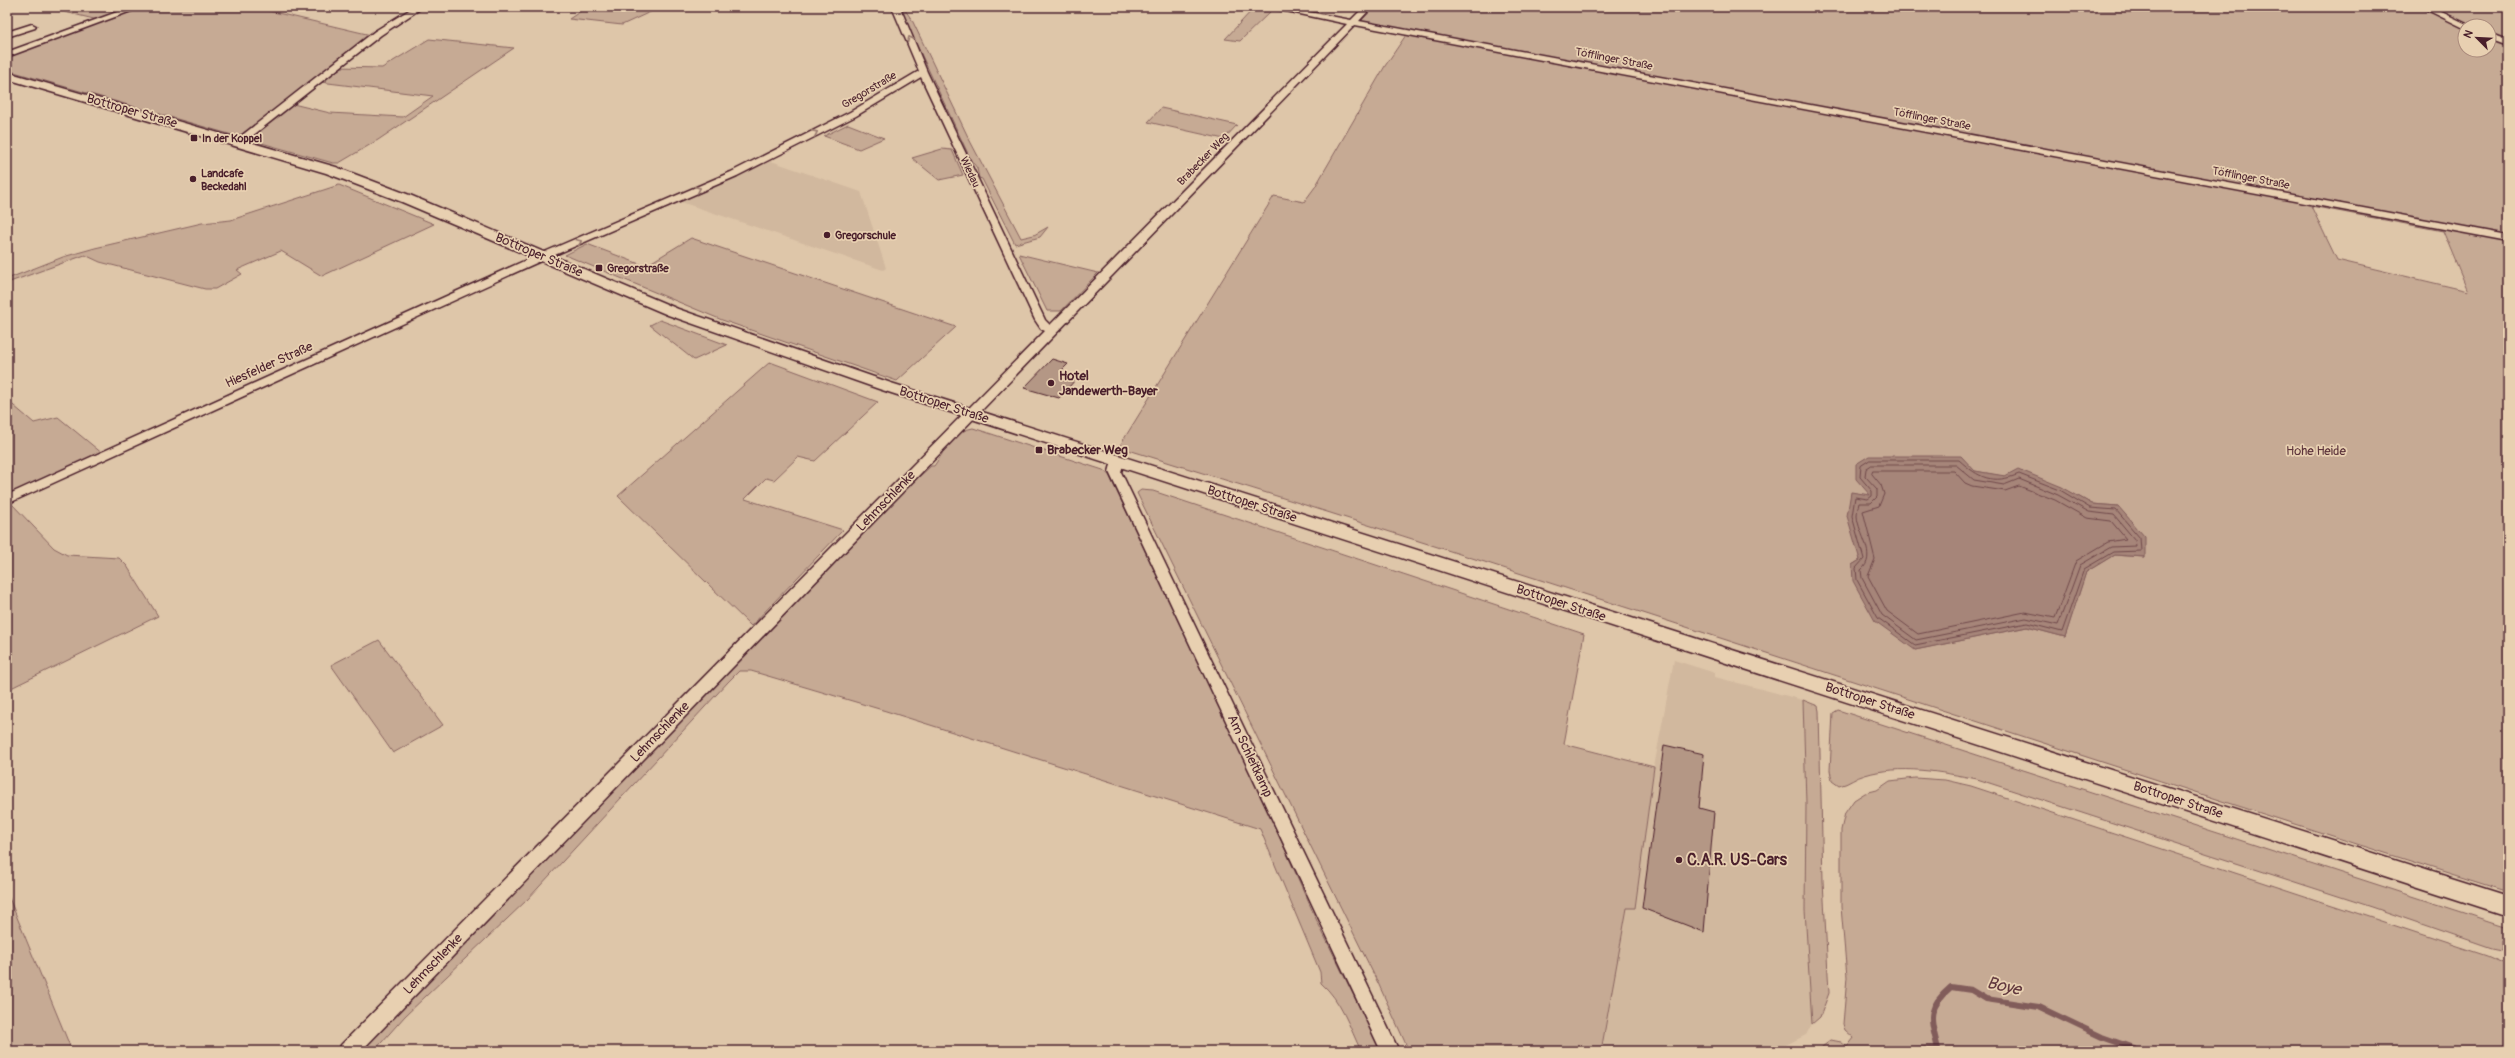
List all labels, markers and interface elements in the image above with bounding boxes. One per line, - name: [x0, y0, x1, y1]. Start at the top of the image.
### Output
- north arrow: [2457, 18, 2497, 58]
- text: N: [2461, 28, 2476, 40]
- one-way arrow: [907, 36, 915, 43]
- street label: Töfflinger Straße: [1574, 45, 1654, 73]
- street label: Gregorstraße: [839, 68, 899, 111]
- street label: Bottroper Straße: [85, 90, 180, 132]
- street label: Töfflinger Straße: [1892, 105, 1972, 133]
- one-way arrow: [811, 130, 818, 138]
- street label: Brabecker Weg: [1175, 130, 1232, 188]
- place label: In der Koppel: [202, 132, 262, 145]
- marker: In der Koppel: [189, 133, 199, 143]
- street label: Wiedau: [957, 154, 983, 190]
- street label: Töfflinger Straße: [2211, 164, 2291, 192]
- place label: Landcafe Beckedahl: [201, 167, 247, 193]
- marker: Landcafe Beckedahl: [188, 174, 198, 184]
- one-way arrow: [693, 186, 701, 194]
- street label: Bottroper Straße: [493, 229, 586, 281]
- place label: Gregorschule: [835, 229, 897, 242]
- marker: Gregorschule: [822, 230, 832, 240]
- one-way arrow: [575, 239, 582, 247]
- place label: Gregorstraße: [607, 262, 669, 275]
- marker: Gregorstraße: [594, 263, 604, 273]
- street label: Hiesfelder Straße: [223, 338, 316, 391]
- place label: Hotel Jandewerth-Bayer: [1059, 368, 1158, 399]
- marker: Hotel Jandewerth-Bayer: [1046, 378, 1056, 388]
- street label: Bottroper Straße: [897, 383, 991, 427]
- place label: Brabecker Weg: [1047, 442, 1128, 458]
- park label: Hohe Heide: [2286, 443, 2347, 459]
- marker: Brabecker Weg: [1034, 445, 1044, 455]
- street label: Lehmschlenke: [853, 467, 919, 535]
- street label: Bottroper Straße: [1205, 482, 1299, 526]
- street label: Bottroper Straße: [1514, 581, 1608, 625]
- street label: Bottroper Straße: [1823, 679, 1917, 723]
- street label: Lehmschlenke: [627, 698, 693, 766]
- street label: Am Schleitkamp: [1224, 712, 1276, 800]
- street label: Bottroper Straße: [2131, 778, 2225, 822]
- place label: C.A.R. US-Cars: [1687, 850, 1788, 870]
- marker: C.A.R. US-Cars: [1674, 855, 1684, 865]
- street label: Lehmschlenke: [400, 930, 466, 998]
- water label: Boye: [1985, 972, 2025, 1000]

